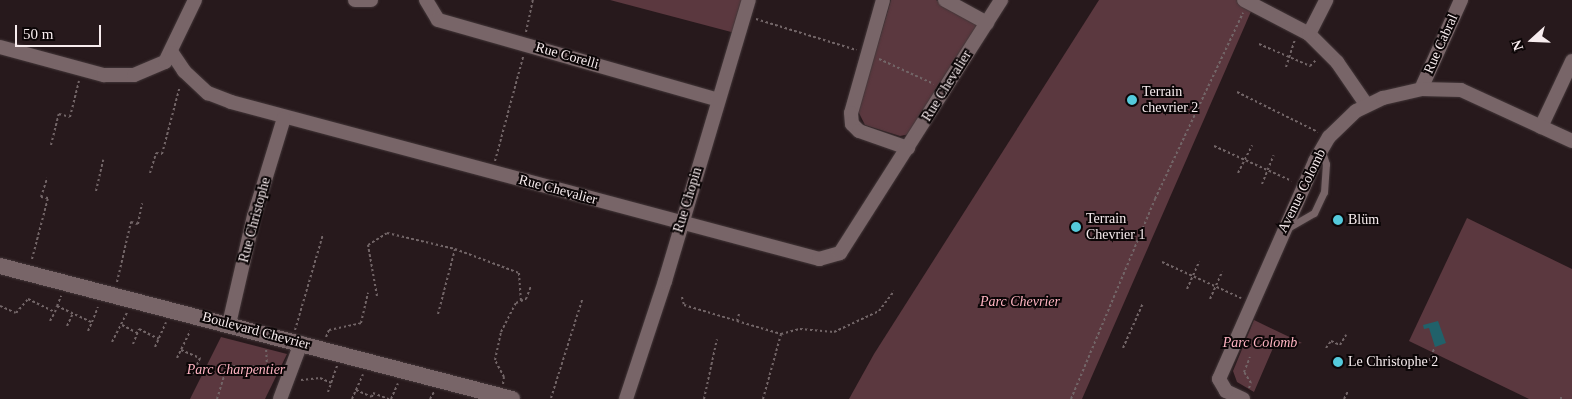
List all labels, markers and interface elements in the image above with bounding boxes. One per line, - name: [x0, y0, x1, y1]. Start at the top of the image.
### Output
- street label: Rue Cabral: [1420, 12, 1462, 76]
- scale bar: [18, 15, 104, 47]
- north arrow: [1507, 15, 1557, 65]
- text: 50 m: [23, 26, 53, 42]
- text: N: [1509, 38, 1526, 53]
- street label: Rue Corelli: [533, 39, 601, 73]
- street label: Rue Chevalier: [919, 47, 975, 125]
- place label: Terrain chevrier 2: [1142, 84, 1198, 116]
- marker: Terrain chevrier 2: [1126, 94, 1138, 106]
- street label: Avenue Colomb: [1274, 146, 1330, 236]
- street label: Rue Chopin: [670, 165, 706, 235]
- street label: Rue Chevalier: [517, 171, 599, 209]
- street label: Rue Christophe: [236, 176, 274, 264]
- place label: Terrain Chevrier 1: [1086, 211, 1145, 243]
- place label: Blüm: [1348, 212, 1379, 228]
- marker: Blüm: [1332, 214, 1344, 226]
- marker: Terrain Chevrier 1: [1070, 221, 1082, 233]
- park label: Parc Chevrier: [980, 294, 1060, 310]
- street label: Boulevard Chevrier: [200, 309, 312, 353]
- park label: Parc Colomb: [1223, 335, 1297, 351]
- place label: Le Christophe 2: [1348, 354, 1438, 370]
- marker: Le Christophe 2: [1332, 356, 1344, 368]
- park label: Parc Charpentier: [187, 362, 285, 378]

